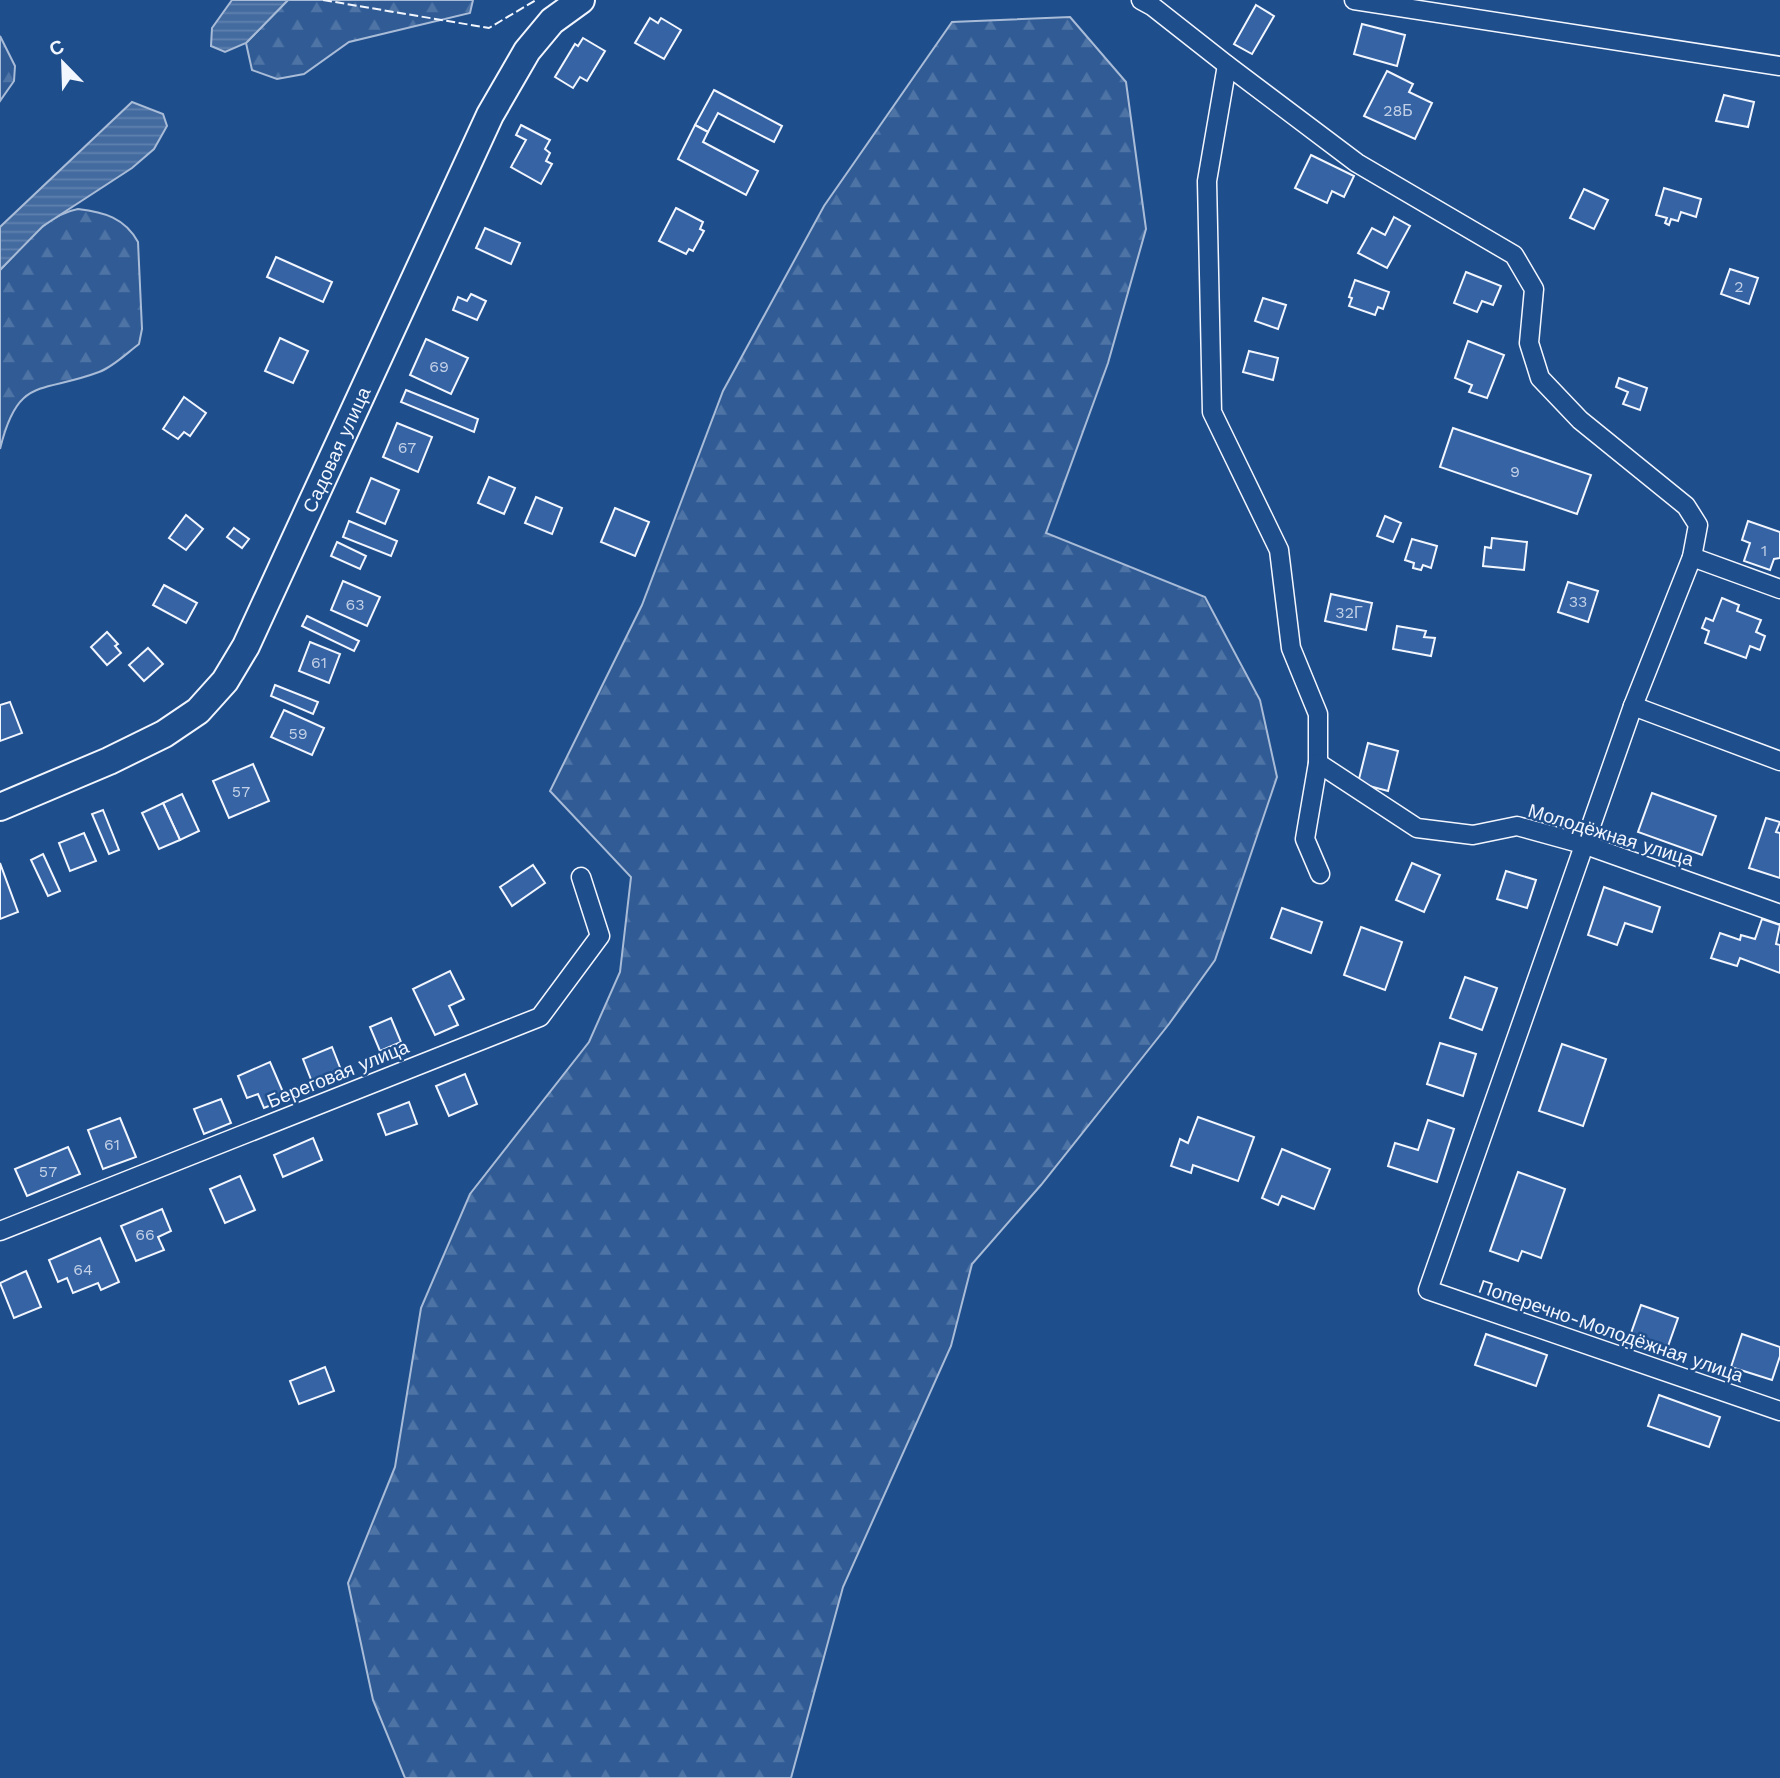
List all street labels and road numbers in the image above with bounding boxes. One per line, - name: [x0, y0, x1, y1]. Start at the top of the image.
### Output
- street label: Садовая улица: [297, 383, 375, 516]
- street label: Молодёжная улица: [1525, 799, 1697, 871]
- street label: Береговая улица: [264, 1035, 413, 1113]
- street label: Поперечно-Молодёжная улица: [1476, 1275, 1747, 1387]

